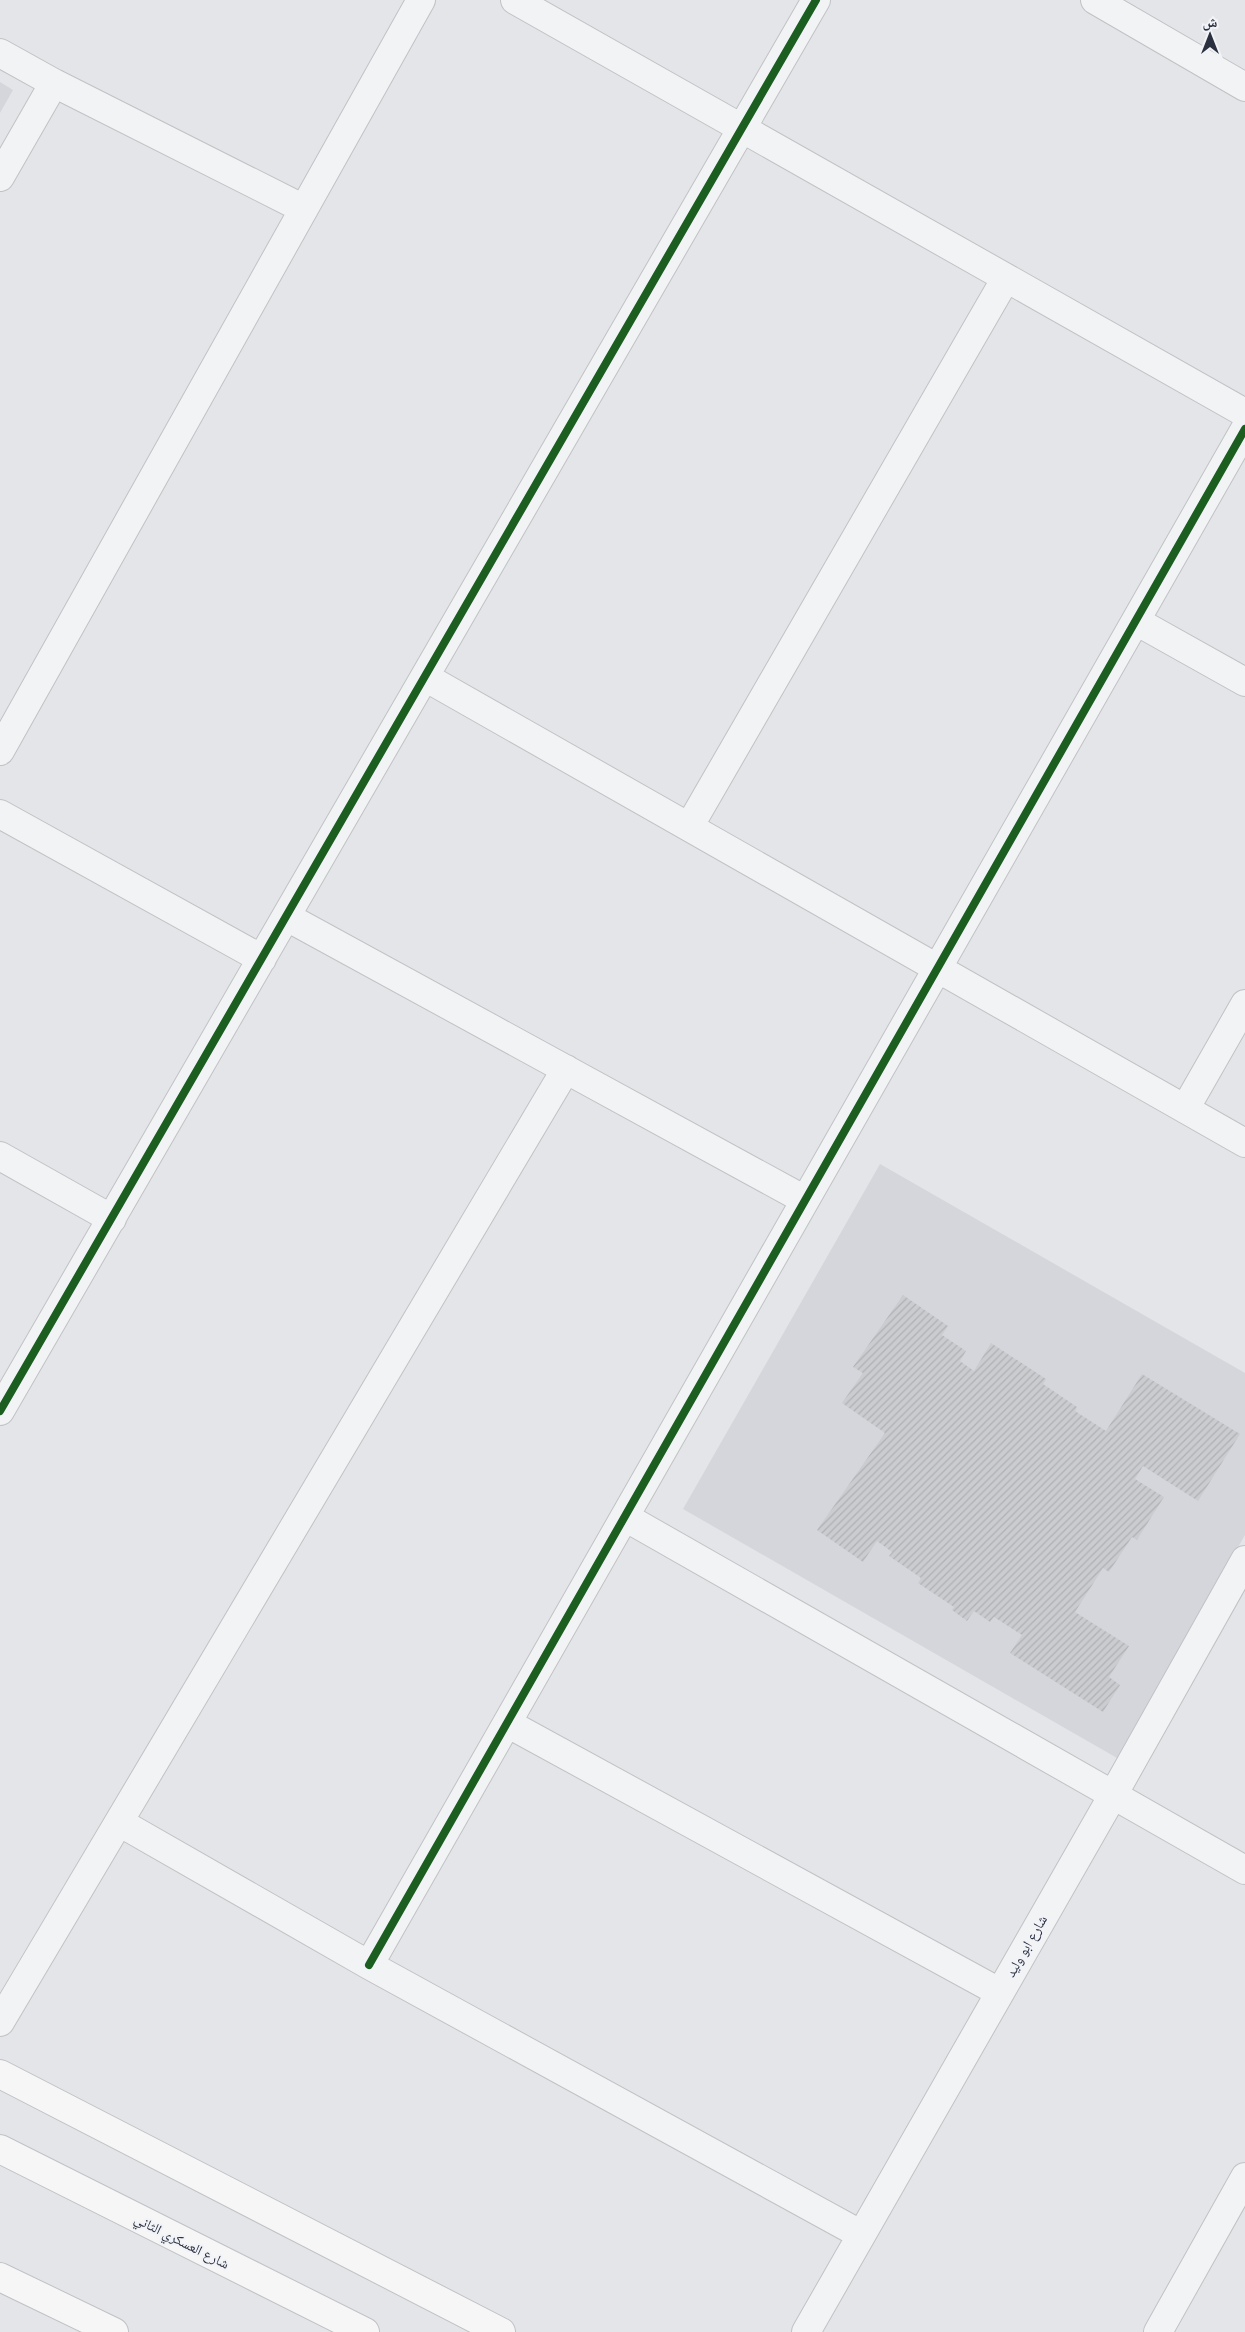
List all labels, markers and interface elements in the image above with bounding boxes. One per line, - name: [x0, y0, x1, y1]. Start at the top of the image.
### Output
- north arrow: [1185, 10, 1235, 60]
- text: ش: [1203, 14, 1218, 31]
- street label: شارع ابو وليد: [1002, 1912, 1052, 1981]
- street label: شارع العسكري الثاني: [130, 2210, 232, 2275]

